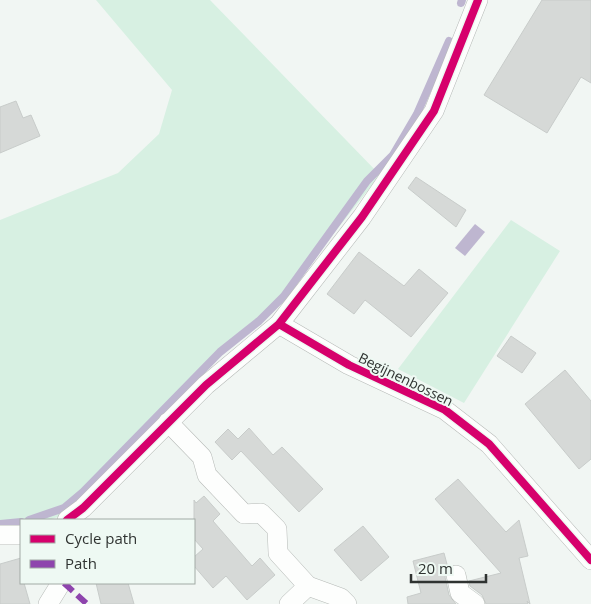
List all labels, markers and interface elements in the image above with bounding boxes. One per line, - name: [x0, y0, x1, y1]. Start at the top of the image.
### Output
- street label: Begijnenbossen: [355, 348, 457, 410]
- legend: [20, 519, 195, 584]
- text: Cycle path: [65, 528, 137, 548]
- scale bar: [411, 552, 486, 584]
- text: Path: [65, 553, 97, 573]
- text: 20 m: [418, 558, 453, 578]

